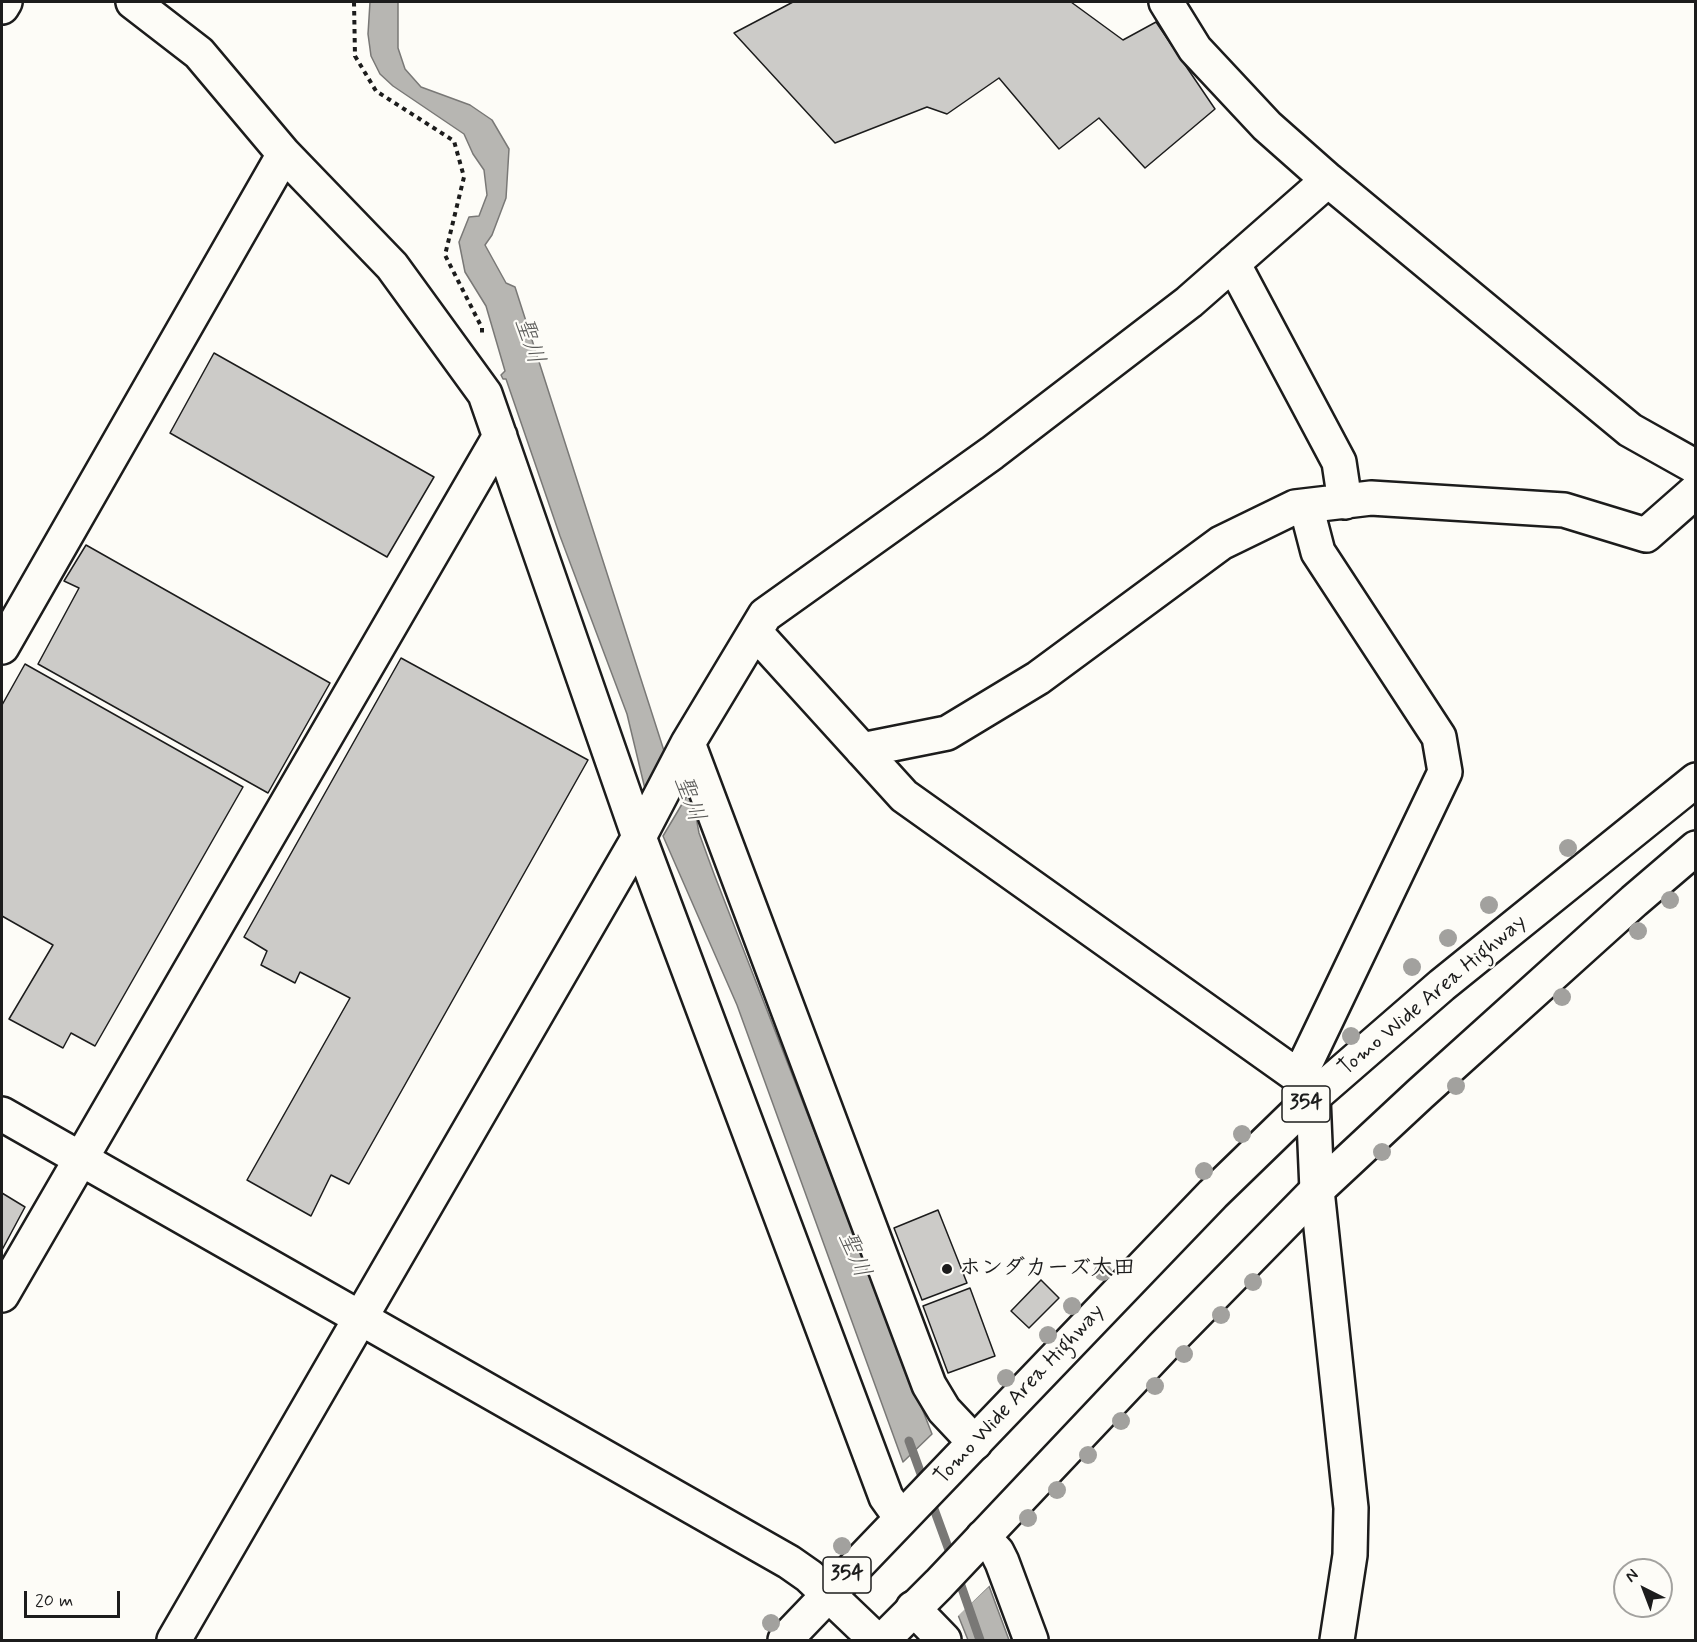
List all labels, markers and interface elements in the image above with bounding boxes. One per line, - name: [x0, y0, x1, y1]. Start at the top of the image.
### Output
- water label: 聖川: [507, 314, 549, 368]
- water label: 聖川: [666, 772, 710, 826]
- street label: Tomo Wide Area Highway: [1334, 910, 1532, 1082]
- road number: 354: [1282, 1086, 1330, 1122]
- water label: 聖川: [830, 1227, 876, 1283]
- place label: ホンダカーズ太田: [959, 1256, 1135, 1282]
- marker: ホンダカーズ太田: [940, 1262, 954, 1276]
- street label: Tomo Wide Area Highway: [929, 1299, 1111, 1491]
- road number: 354: [823, 1557, 871, 1593]
- north arrow: [1613, 1558, 1673, 1618]
- text: N: [1621, 1564, 1643, 1587]
- scale bar: [27, 1579, 123, 1617]
- text: 20 m: [35, 1589, 73, 1613]

